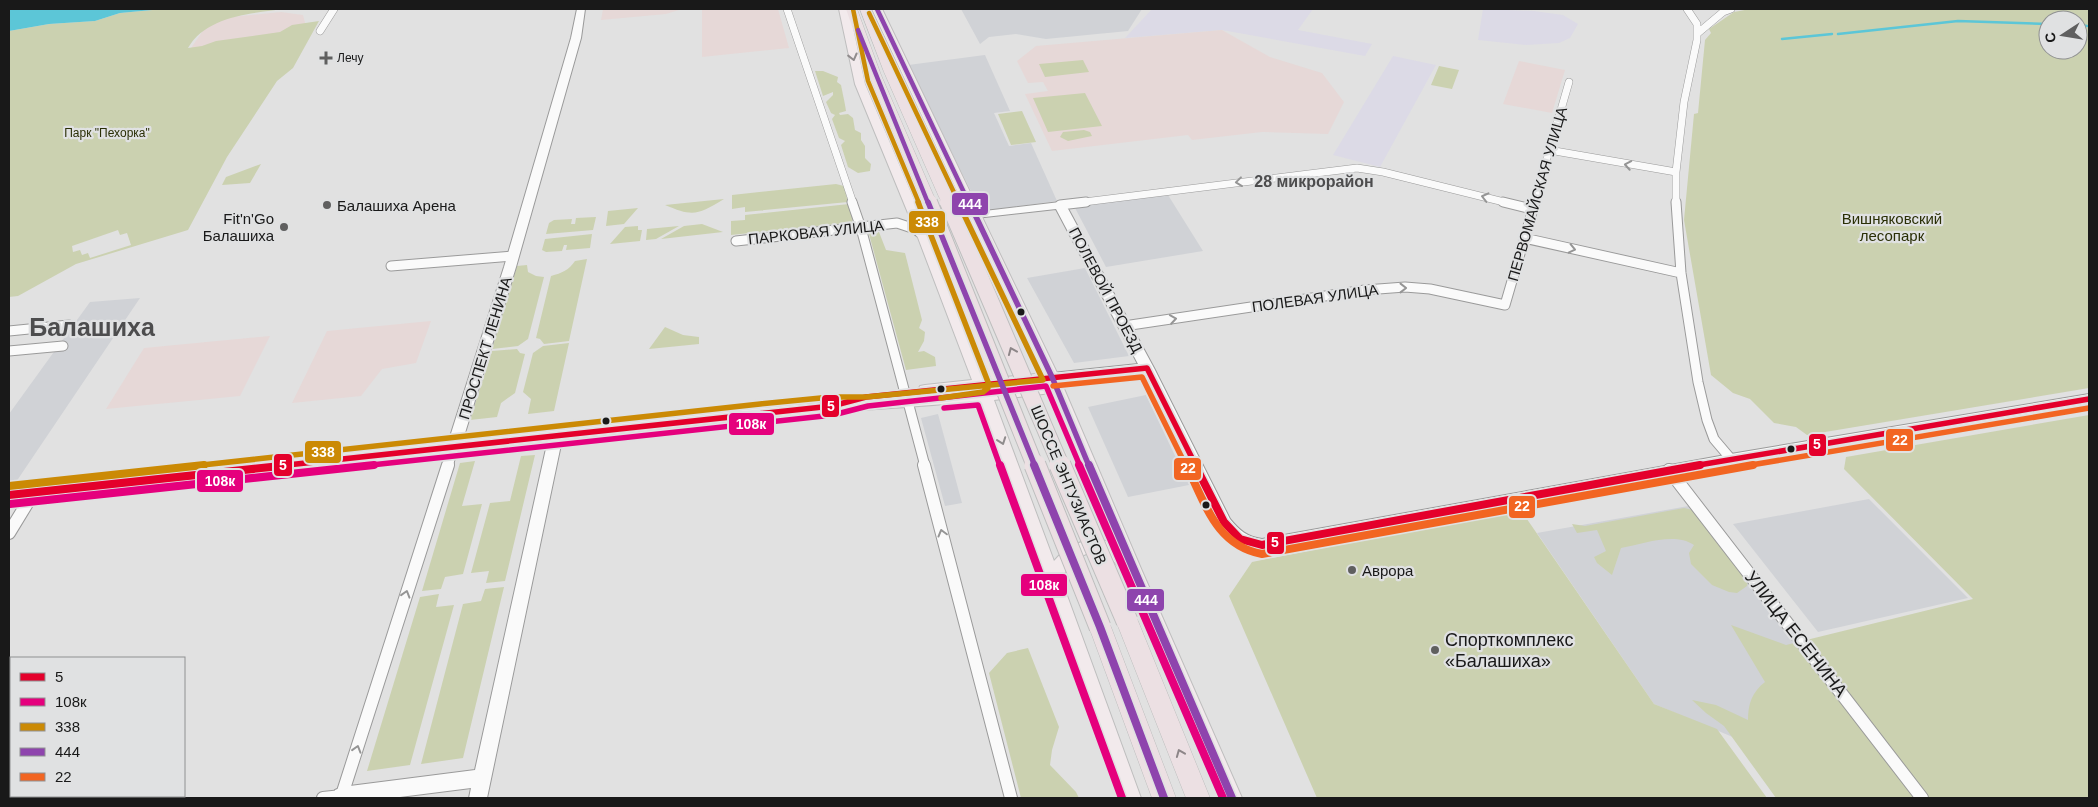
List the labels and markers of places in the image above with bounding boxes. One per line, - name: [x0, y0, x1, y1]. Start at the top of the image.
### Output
- marker: Лечу: [319, 51, 333, 65]
- place label: Лечу: [337, 51, 363, 65]
- place label: Балашиха Арена: [337, 197, 457, 214]
- marker: Балашиха Арена: [321, 199, 333, 211]
- place label: Fit'n'Go Балашиха: [203, 210, 275, 244]
- marker: Fit'n'Go Балашиха: [278, 221, 290, 233]
- unlabelled marker: [1016, 307, 1026, 317]
- unlabelled marker: [936, 384, 946, 394]
- unlabelled marker: [601, 416, 611, 426]
- unlabelled marker: [1786, 444, 1796, 454]
- unlabelled marker: [1201, 500, 1211, 510]
- place label: Аврора: [1362, 562, 1414, 579]
- marker: Аврора: [1346, 564, 1358, 576]
- place label: Спорткомплекс «Балашиха»: [1445, 630, 1573, 671]
- marker: Спорткомплекс «Балашиха»: [1429, 644, 1441, 656]

